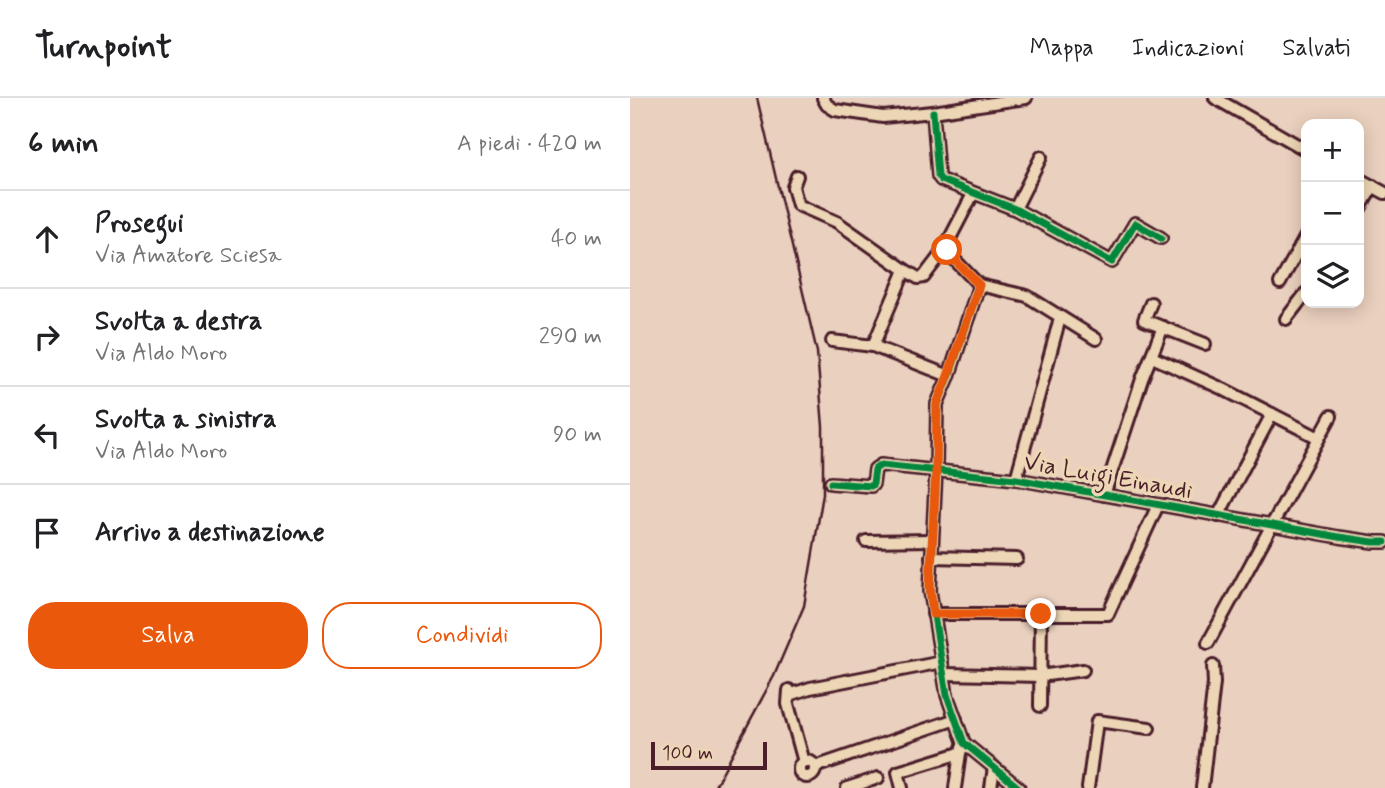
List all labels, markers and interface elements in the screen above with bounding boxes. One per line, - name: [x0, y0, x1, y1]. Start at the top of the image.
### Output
- text: Turnpoint: [35, 26, 172, 70]
- text: Mappa: [1030, 33, 1094, 64]
- text: Indicazioni: [1132, 33, 1244, 64]
- text: Salvati: [1282, 33, 1350, 64]
- map controls: [1301, 119, 1364, 308]
- button: +: [1301, 119, 1364, 182]
- text: 6 min: [28, 124, 99, 163]
- text: A piedi · 420 m: [457, 129, 602, 159]
- button: −: [1301, 182, 1364, 245]
- text: Prosegui: [95, 207, 184, 241]
- icon: ahead: [28, 220, 66, 258]
- text: 40 m: [551, 224, 602, 254]
- route start: [931, 234, 962, 265]
- text: Via Amatore Sciesa: [95, 241, 282, 271]
- button: layers: [1301, 245, 1364, 308]
- text: Svolta a destra: [95, 305, 262, 339]
- icon: right: [28, 318, 66, 356]
- text: 290 m: [539, 322, 602, 352]
- text: Via Aldo Moro: [95, 339, 227, 369]
- text: Svolta a sinistra: [95, 403, 277, 437]
- icon: left: [28, 416, 66, 454]
- text: 90 m: [553, 420, 602, 450]
- text: Via Aldo Moro: [95, 437, 227, 467]
- street label: Via Luigi Einaudi: [1021, 447, 1195, 510]
- icon: arrive: [28, 514, 66, 552]
- text: Arrivo a destinazione: [95, 516, 325, 550]
- route end: [1025, 598, 1056, 629]
- button: Salva: [28, 602, 308, 669]
- button: Condividi: [322, 602, 602, 669]
- scale bar: [651, 739, 766, 771]
- text: 100 m: [662, 741, 713, 766]

